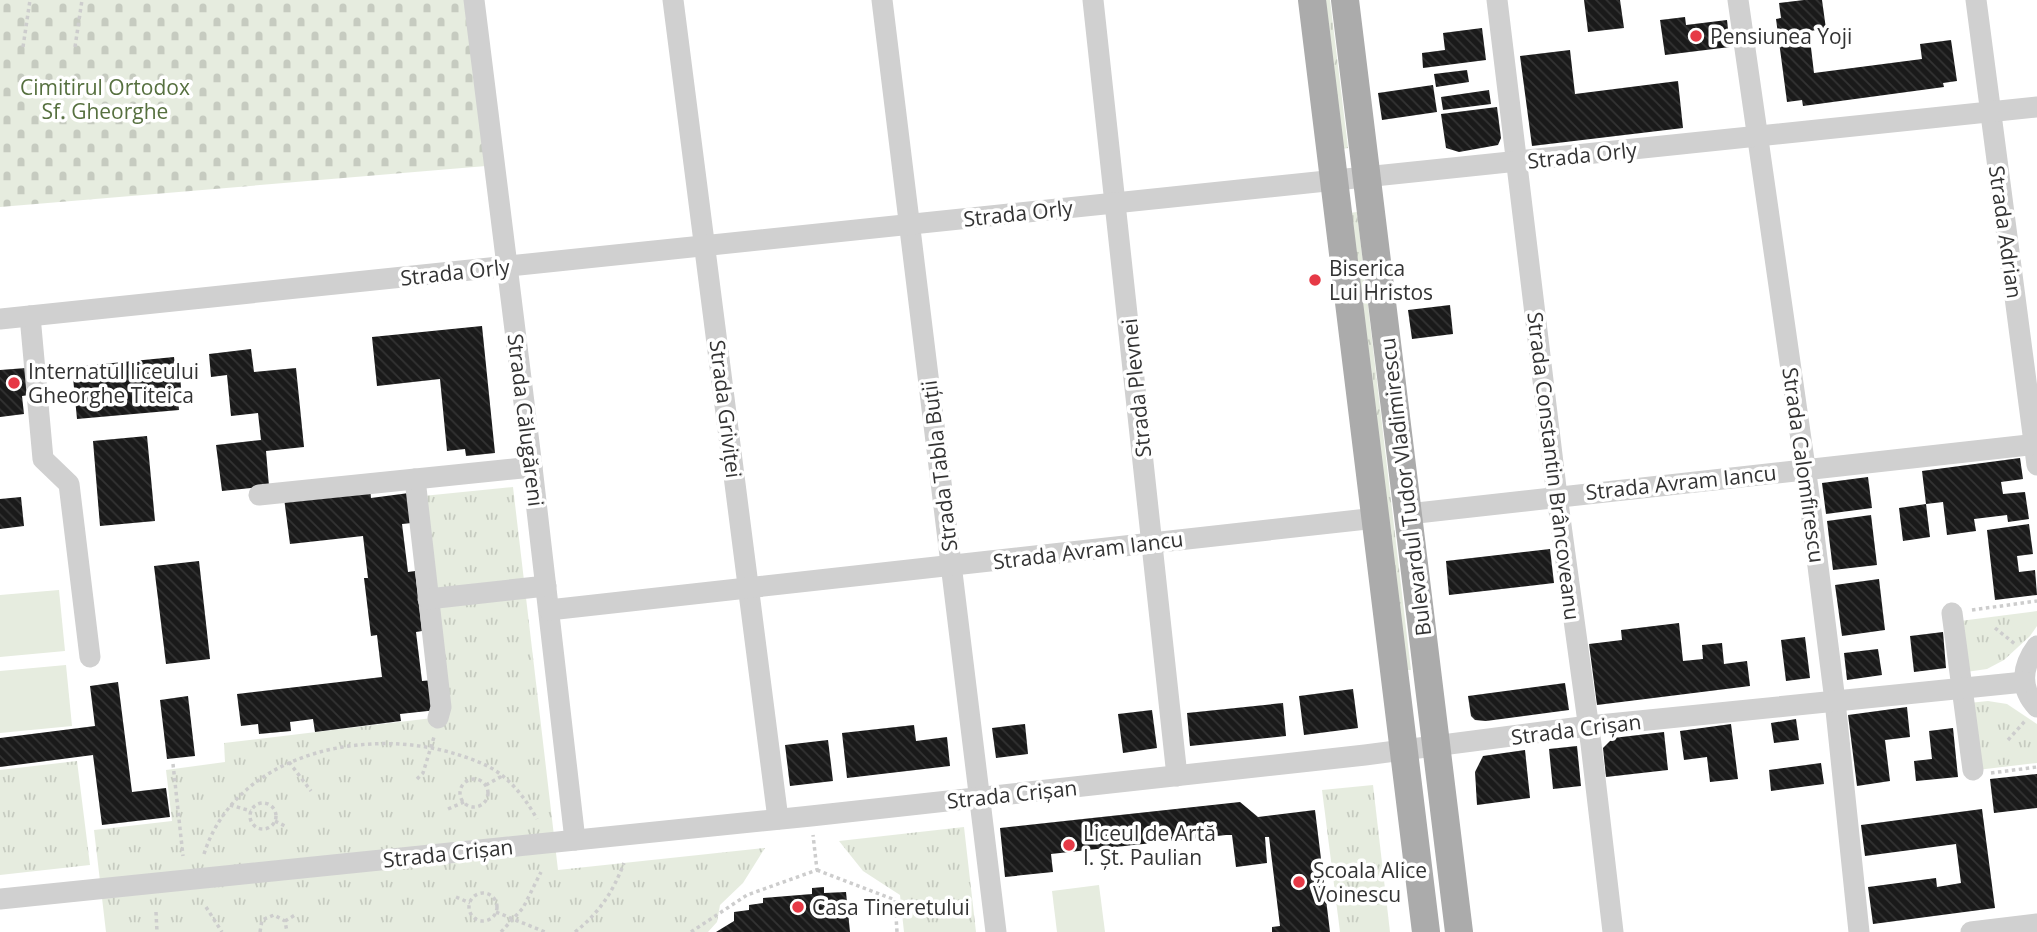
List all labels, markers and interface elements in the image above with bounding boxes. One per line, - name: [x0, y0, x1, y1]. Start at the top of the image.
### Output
- place label: Pensiunea Yoji: [1710, 22, 1852, 50]
- marker: Pensiunea Yoji: [1688, 28, 1704, 44]
- park label: Cimitirul Ortodox Sf. Gheorghe: [20, 73, 190, 125]
- street label: Strada Orly: [1526, 135, 1639, 175]
- street label: Strada Adrian: [1983, 164, 2029, 300]
- street label: Strada Orly: [962, 193, 1075, 233]
- street label: Strada Orly: [399, 252, 512, 292]
- place label: Biserica Lui Hristos: [1329, 254, 1433, 306]
- marker: Biserica Lui Hristos: [1307, 272, 1323, 288]
- street label: Strada Constantin Brâncoveanu: [1521, 310, 1587, 622]
- street label: Strada Plevnei: [1115, 317, 1157, 459]
- street label: Strada Călugăreni: [502, 332, 550, 508]
- street label: Bulevardul Tudor Vladimirescu: [1373, 336, 1437, 638]
- street label: Strada Griviței: [704, 338, 748, 480]
- place label: Internatul liceului Gheorghe Titeica: [28, 357, 199, 409]
- street label: Strada Calomfirescu: [1776, 365, 1832, 565]
- marker: Internatul liceului Gheorghe Titeica: [6, 375, 22, 391]
- street label: Strada Tabla Buții: [915, 379, 963, 553]
- street label: Strada Avram Iancu: [1584, 458, 1778, 506]
- street label: Strada Avram Iancu: [991, 524, 1185, 576]
- street label: Strada Crișan: [1509, 707, 1643, 751]
- street label: Strada Crișan: [945, 773, 1079, 815]
- place label: Liceul de Artă I. Șt. Paulian: [1083, 819, 1216, 871]
- street label: Strada Crișan: [381, 832, 515, 874]
- marker: Liceul de Artă I. Șt. Paulian: [1061, 837, 1077, 853]
- place label: Școala Alice Voinescu: [1313, 856, 1427, 908]
- marker: Școala Alice Voinescu: [1291, 874, 1307, 890]
- place label: Casa Tineretului: [812, 893, 970, 921]
- marker: Casa Tineretului: [790, 899, 806, 915]

